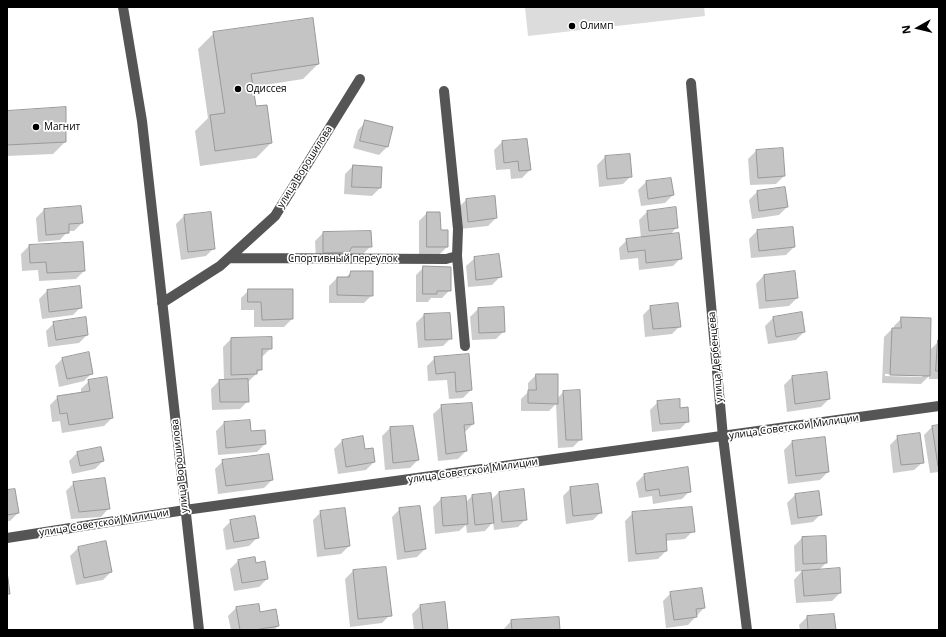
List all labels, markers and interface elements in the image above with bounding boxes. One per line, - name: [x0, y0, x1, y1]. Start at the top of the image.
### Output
- north arrow: [898, 8, 938, 48]
- place label: Олимп: [580, 20, 613, 32]
- marker: Олимп: [567, 21, 577, 31]
- text: N: [898, 24, 914, 35]
- place label: Одиссея: [246, 83, 287, 95]
- marker: Одиссея: [233, 84, 243, 94]
- place label: Магнит: [44, 121, 80, 133]
- marker: Магнит: [31, 122, 41, 132]
- street label: улица Ворошилова: [275, 124, 335, 210]
- street label: Спортивный переулок: [288, 253, 398, 265]
- street label: улица Дербенцева: [706, 311, 726, 403]
- street label: улица Советской Милиции: [728, 412, 860, 442]
- street label: улица Ворошилова: [169, 418, 191, 514]
- street label: улица Советской Милиции: [407, 456, 539, 486]
- street label: улица Советской Милиции: [38, 507, 170, 539]

